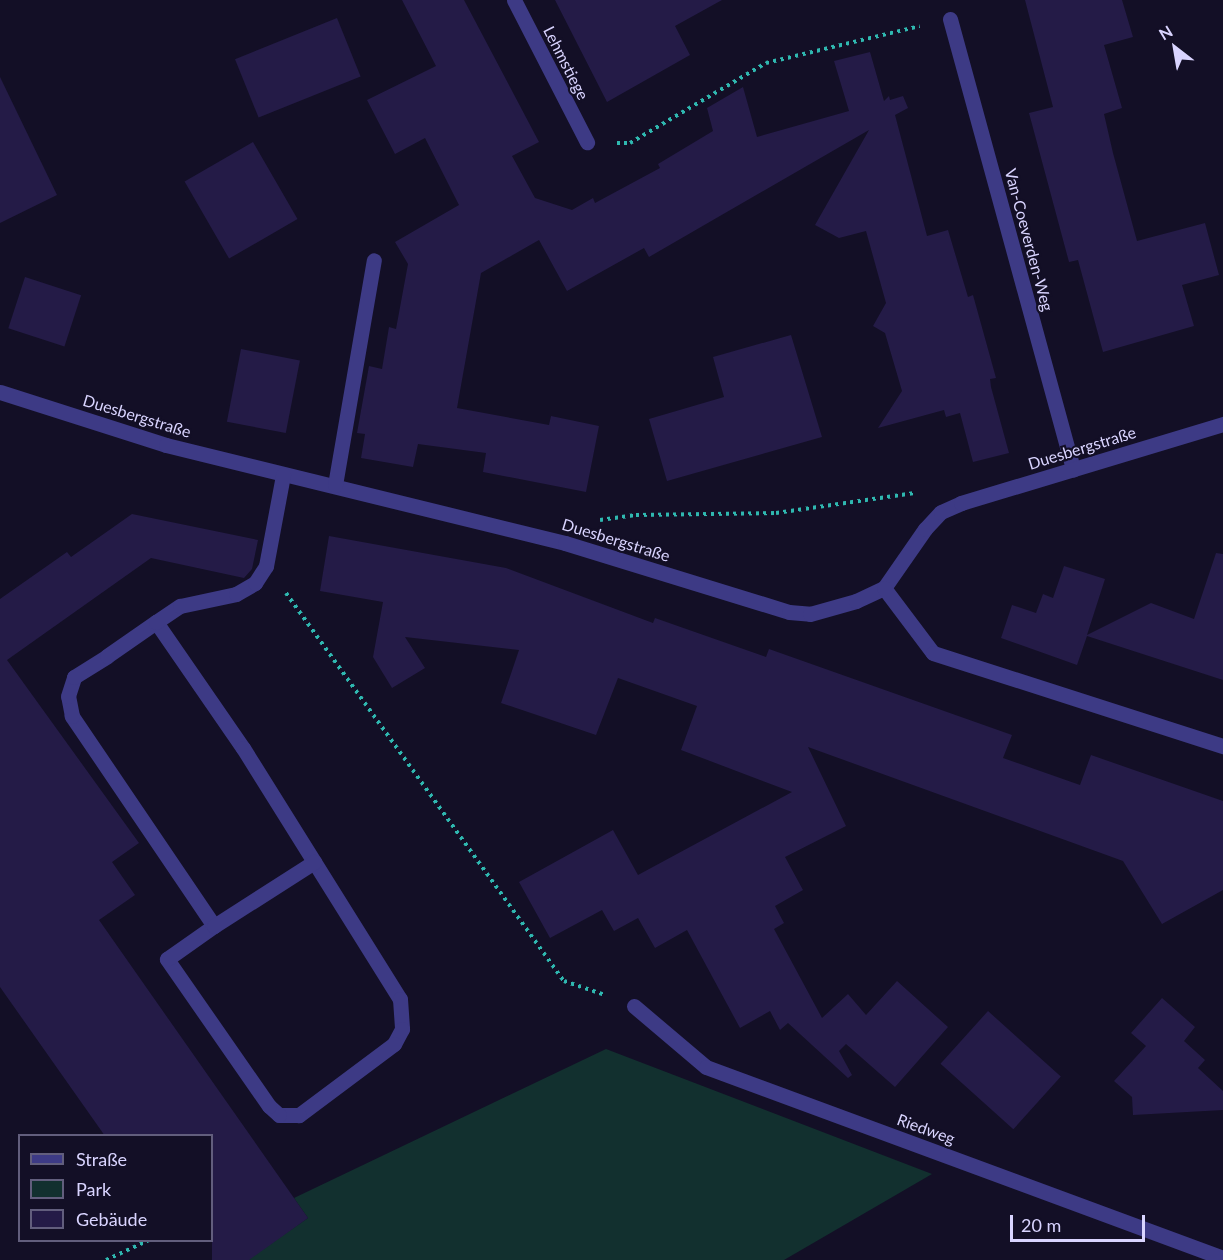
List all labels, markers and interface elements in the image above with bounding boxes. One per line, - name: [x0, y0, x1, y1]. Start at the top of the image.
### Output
- north arrow: [1145, 18, 1205, 78]
- text: N: [1155, 21, 1176, 43]
- street label: Lehmstiege: [539, 23, 593, 103]
- street label: Van-Coeverden-Weg: [1001, 167, 1057, 313]
- street label: Duesbergstraße: [81, 390, 193, 442]
- street label: Duesbergstraße: [1026, 422, 1138, 474]
- street label: Duesbergstraße: [560, 514, 672, 566]
- street label: Riedweg: [894, 1110, 958, 1148]
- legend: [18, 1134, 213, 1242]
- text: Straße: [76, 1148, 127, 1170]
- text: Park: [76, 1178, 111, 1200]
- scale bar: [1013, 1203, 1148, 1241]
- text: Gebäude: [76, 1208, 147, 1230]
- text: 20 m: [1021, 1214, 1061, 1236]

